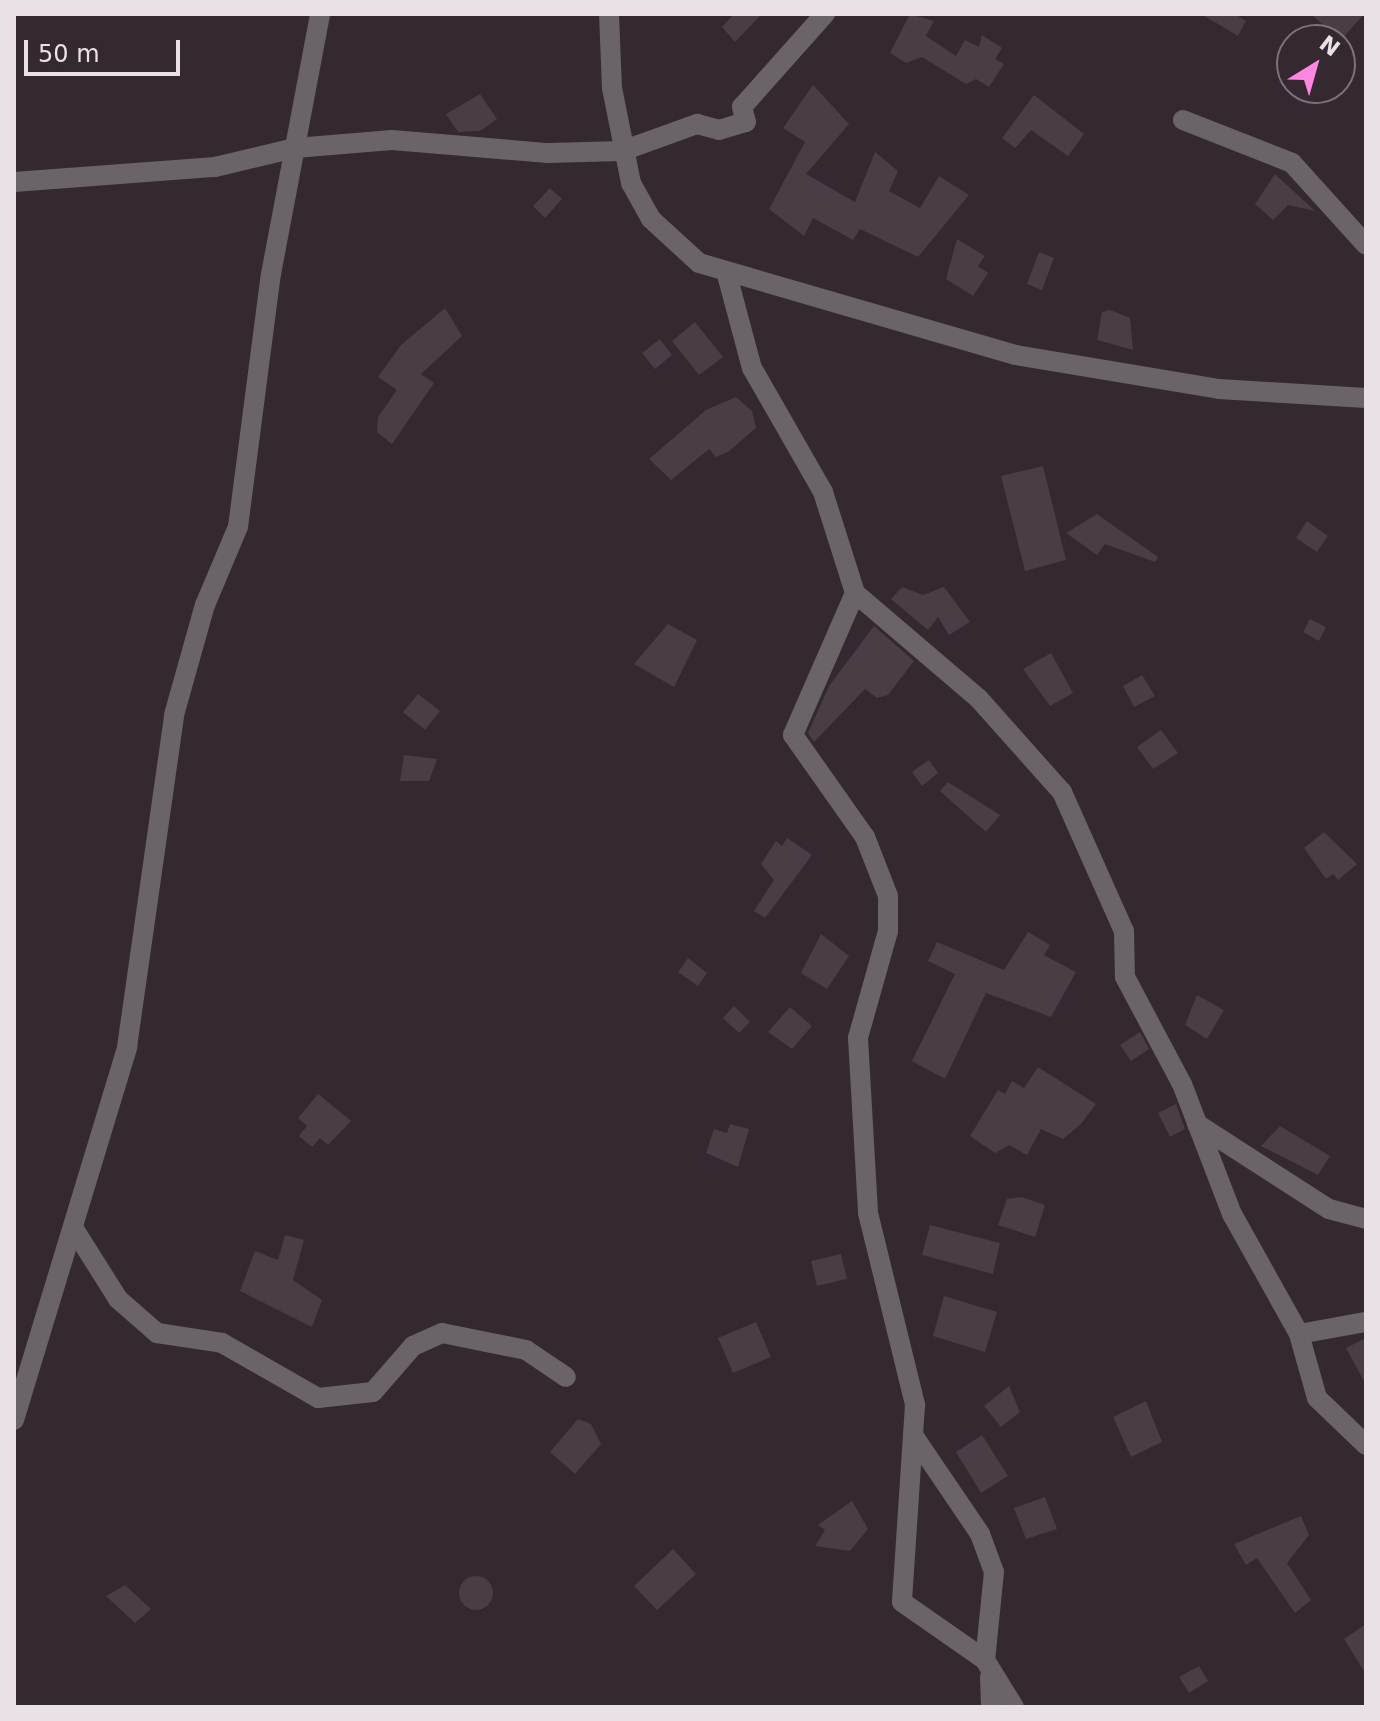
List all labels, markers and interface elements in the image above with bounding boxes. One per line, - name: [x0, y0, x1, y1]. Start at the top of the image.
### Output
- scale bar: [28, 24, 184, 74]
- north arrow: [1276, 24, 1356, 104]
- text: N: [1315, 30, 1344, 62]
- text: 50 m: [38, 40, 100, 68]

